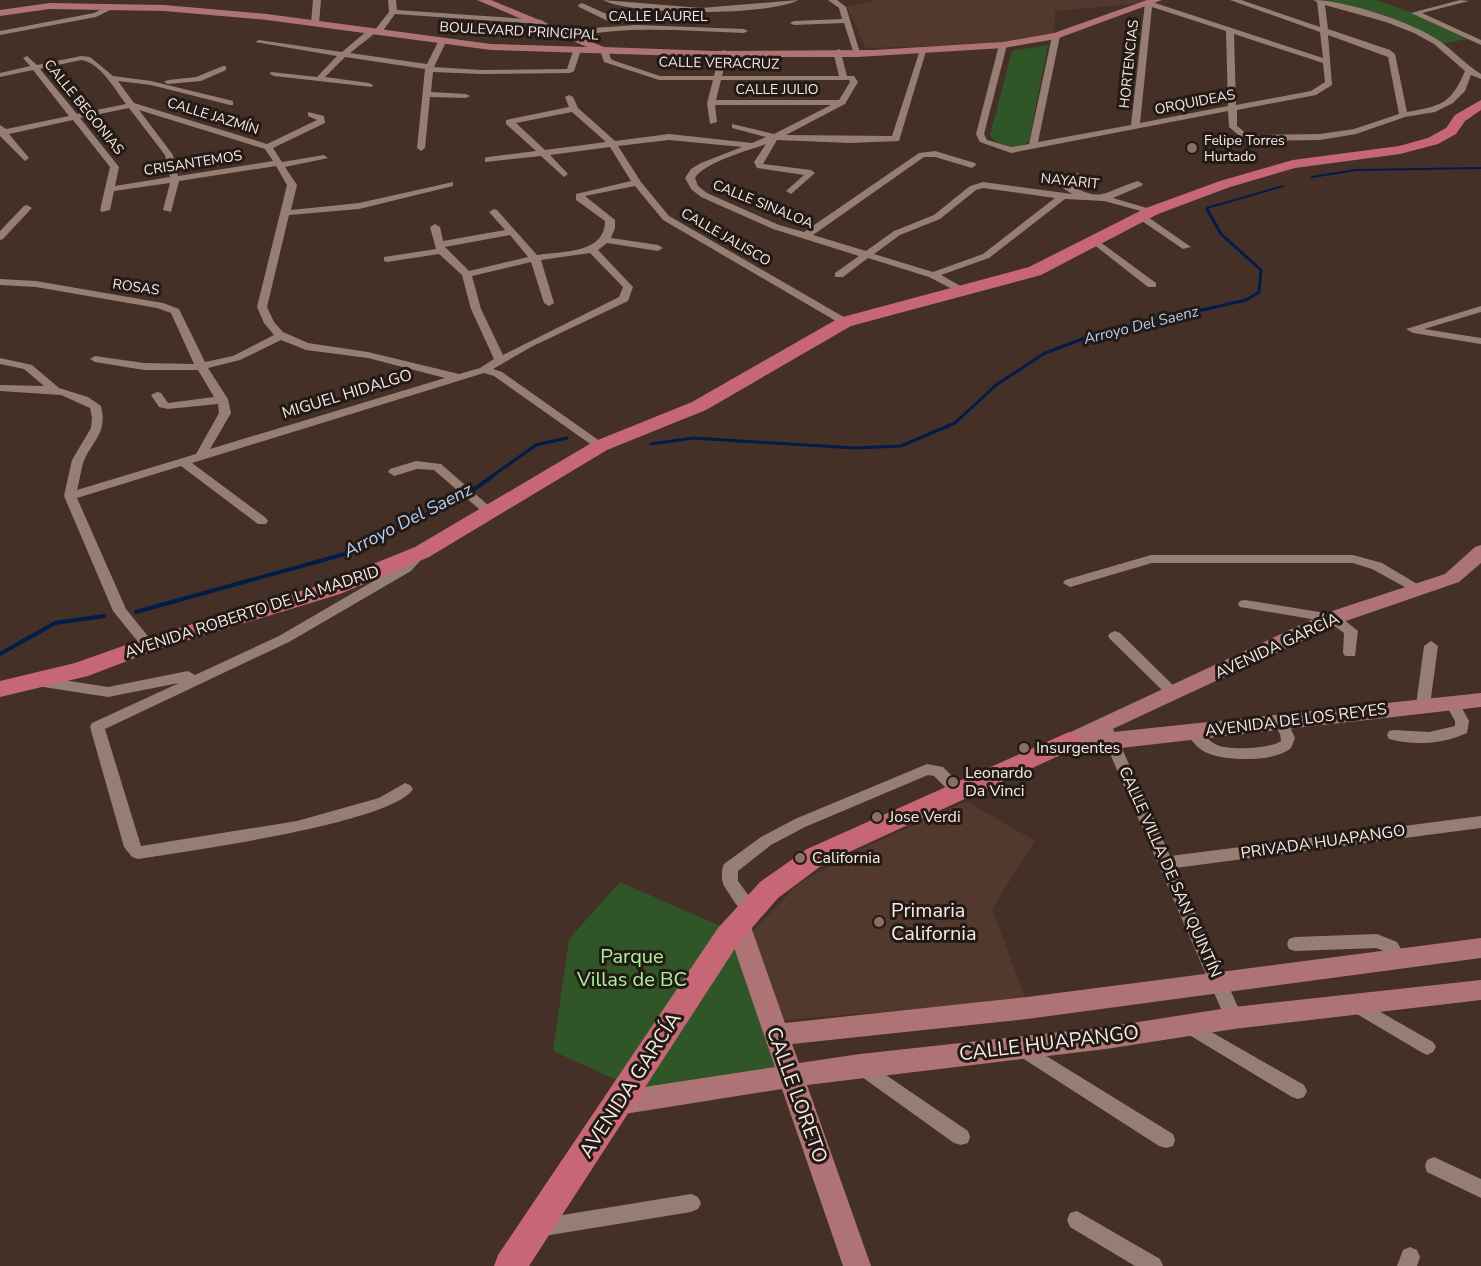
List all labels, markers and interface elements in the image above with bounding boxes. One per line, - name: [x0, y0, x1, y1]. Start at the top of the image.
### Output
- street label: CALLE LAUREL: [608, 7, 708, 26]
- street label: BOULEVARD PRINCIPAL: [439, 17, 599, 45]
- street label: HORTENCIAS: [1115, 18, 1143, 109]
- street label: CALLE VERACRUZ: [659, 52, 779, 74]
- street label: CALLE BEGONIAS: [40, 55, 129, 159]
- street label: CALLE JULIO: [736, 80, 819, 99]
- street label: ORQUIDEAS: [1153, 85, 1237, 119]
- street label: CALLE JAZMÍN: [165, 93, 261, 139]
- place label: Felipe Torres Hurtado: [1204, 131, 1285, 166]
- marker: Felipe Torres Hurtado: [1185, 141, 1199, 155]
- street label: CRISANTEMOS: [142, 146, 244, 180]
- street label: NAYARIT: [1040, 168, 1101, 194]
- street label: CALLE SINALOA: [710, 175, 816, 233]
- street label: CALLE JALISCO: [678, 204, 774, 270]
- street label: ROSAS: [111, 274, 161, 300]
- water label: Arroyo Del Saenz: [1081, 301, 1201, 349]
- street label: MIGUEL HIDALGO: [279, 364, 415, 424]
- water label: Arroyo Del Saenz: [339, 477, 477, 563]
- street label: AVENIDA ROBERTO DE LA MADRID: [122, 560, 382, 664]
- street label: AVENIDA GARCÍA: [1211, 607, 1343, 684]
- street label: AVENIDA DE LOS REYES: [1204, 698, 1388, 742]
- place label: Insurgentes: [1036, 737, 1120, 759]
- marker: Insurgentes: [1017, 741, 1031, 755]
- place label: Leonardo Da Vinci: [965, 762, 1033, 802]
- street label: CALLE VILLA DE SAN QUINTÍN: [1113, 763, 1227, 981]
- marker: Leonardo Da Vinci: [946, 775, 960, 789]
- place label: Jose Verdi: [888, 806, 961, 828]
- marker: Jose Verdi: [870, 810, 884, 824]
- street label: PRIVADA HUAPANGO: [1239, 820, 1407, 864]
- place label: California: [812, 847, 880, 869]
- marker: California: [793, 851, 807, 865]
- place label: Primaria California: [891, 897, 977, 947]
- marker: Primaria California: [872, 915, 886, 929]
- park label: Parque Villas de BC: [576, 943, 687, 993]
- street label: AVENIDA GARCÍA: [573, 1007, 687, 1163]
- street label: CALLE HUAPANGO: [958, 1019, 1140, 1067]
- street label: CALLE LORETO: [760, 1023, 834, 1167]

